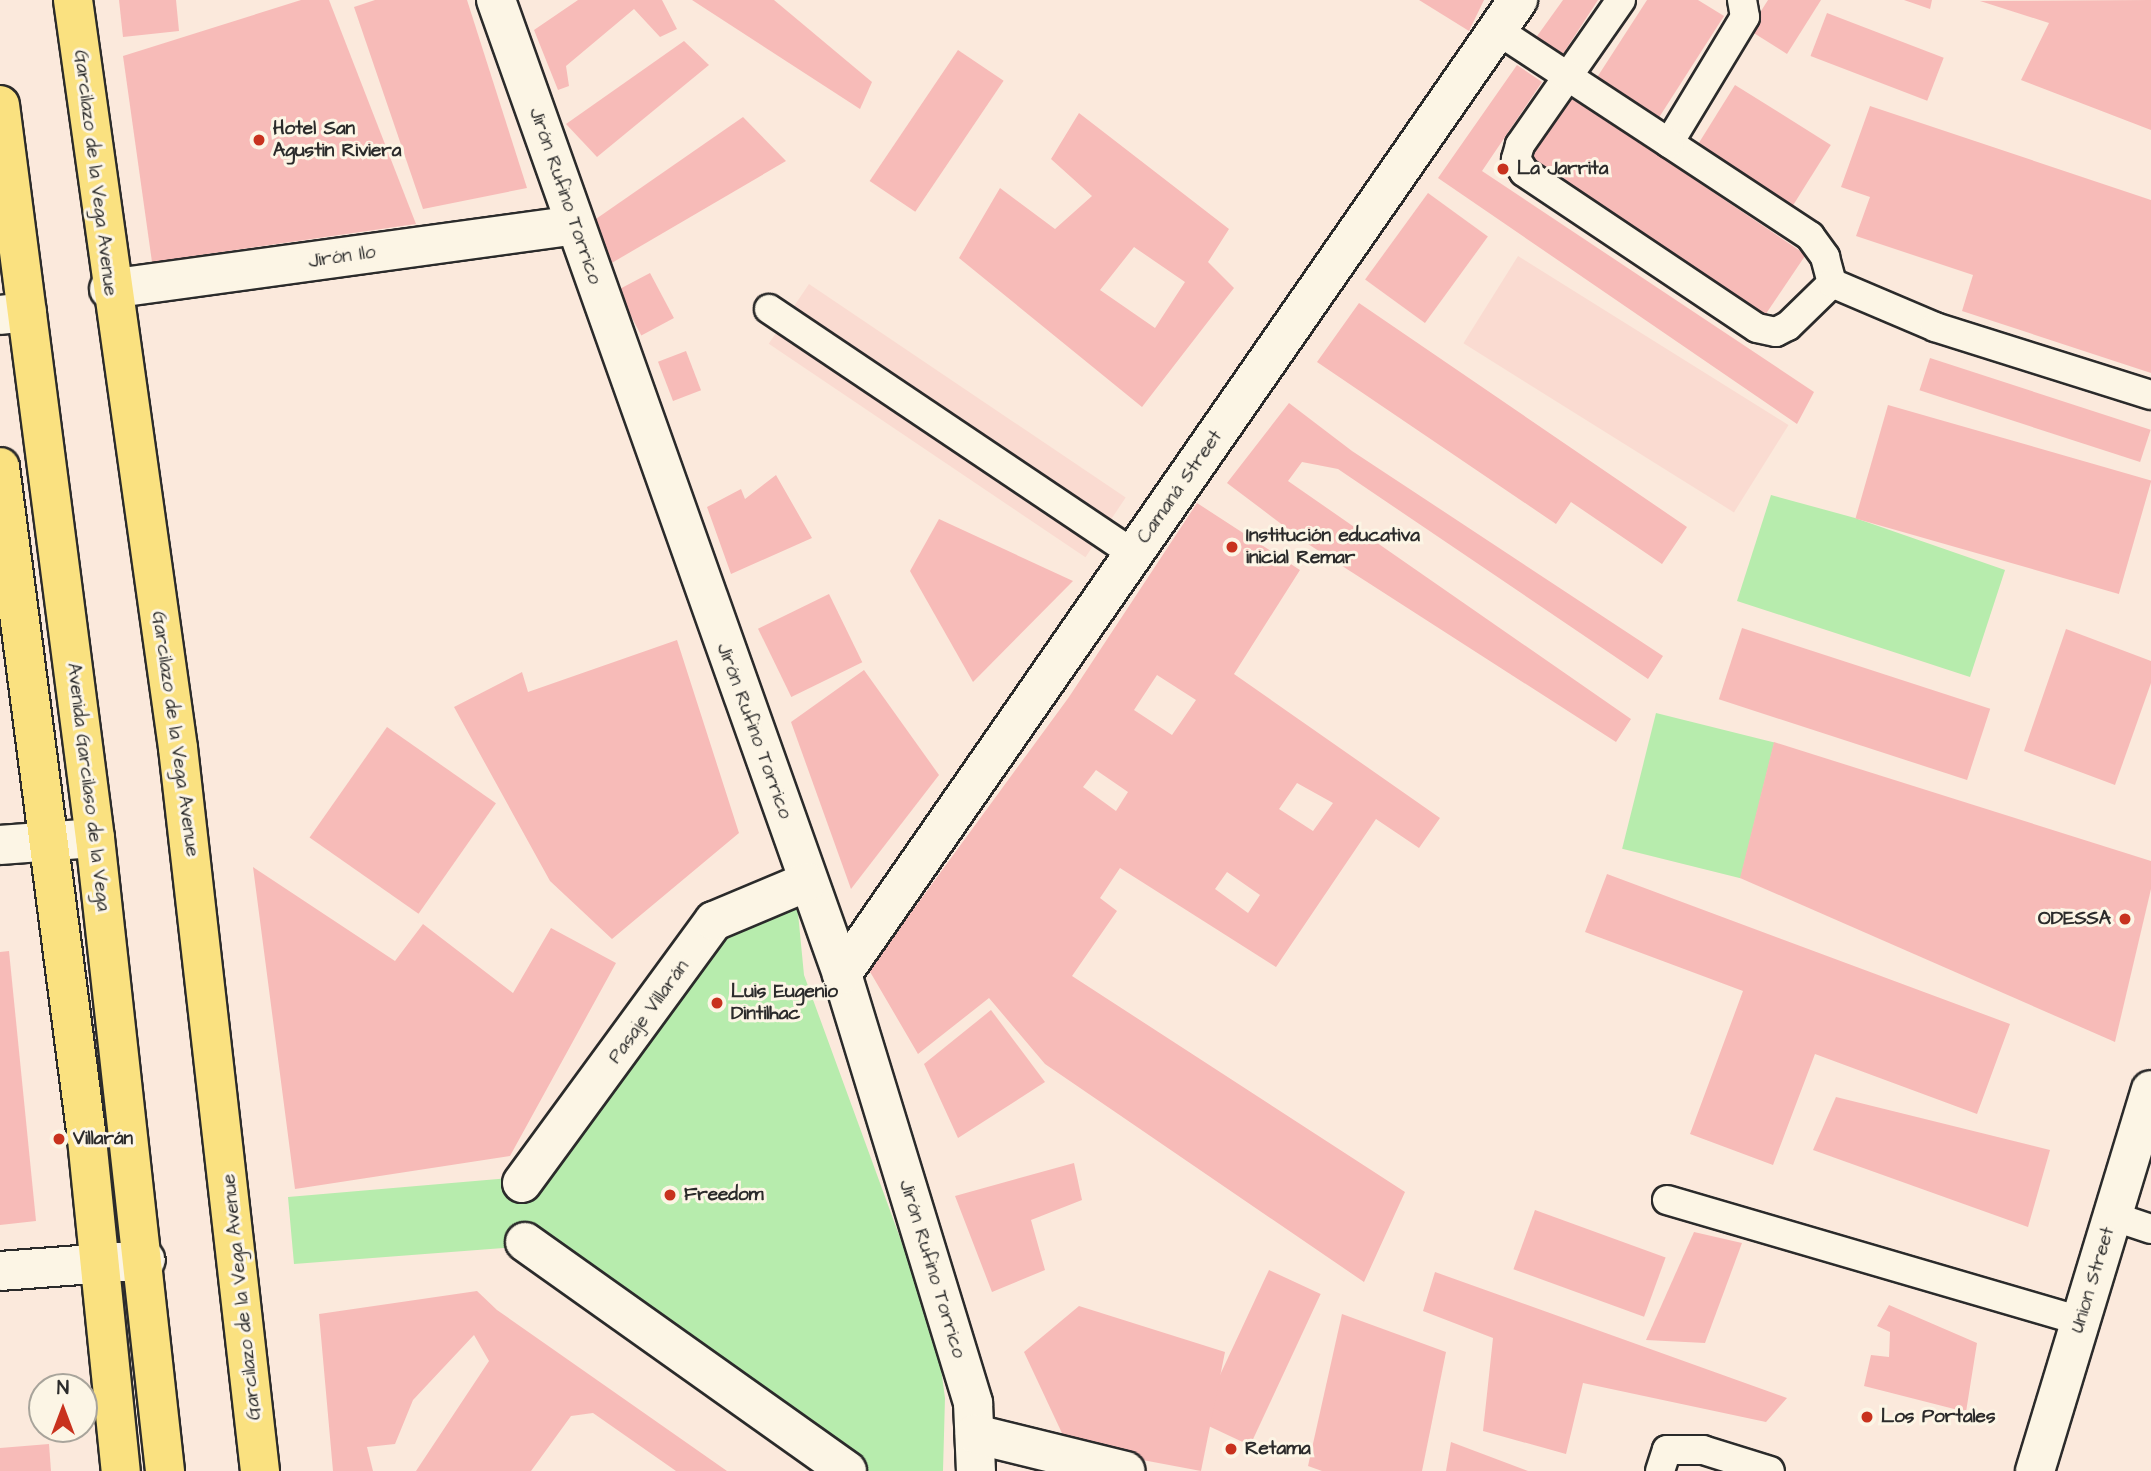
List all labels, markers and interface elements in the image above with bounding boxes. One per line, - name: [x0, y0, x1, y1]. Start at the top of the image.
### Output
- street label: Garcilazo de la Vega Avenue: [69, 49, 121, 297]
- street label: Jirón Rufino Torrico: [524, 105, 606, 287]
- place label: Hotel San Agustin Riviera: [273, 118, 401, 162]
- marker: Hotel San Agustin Riviera: [251, 132, 267, 148]
- place label: La Jarrita: [1517, 158, 1608, 180]
- marker: La Jarrita: [1495, 161, 1511, 177]
- street label: Jirón Ilo: [307, 241, 377, 273]
- street label: Camaná Street: [1133, 426, 1227, 548]
- place label: Institución educativa inicial Remar: [1246, 525, 1420, 569]
- marker: Institución educativa inicial Remar: [1224, 539, 1240, 555]
- street label: Garcilazo de la Vega Avenue: [146, 610, 204, 858]
- street label: Jirón Rufino Torrico: [712, 640, 796, 822]
- street label: Avenida Garcilaso de la Vega: [61, 662, 115, 912]
- place label: ODESSA: [2038, 908, 2111, 930]
- marker: ODESSA: [2117, 911, 2133, 927]
- street label: Pasaje Villarán: [604, 956, 694, 1068]
- place label: Luis Eugenio Dintilhac: [731, 981, 838, 1025]
- marker: Luis Eugenio Dintilhac: [709, 995, 725, 1011]
- place label: Villarán: [73, 1128, 133, 1150]
- marker: Villarán: [51, 1131, 67, 1147]
- street label: Garcilazo de la Vega Avenue: [218, 1173, 266, 1421]
- street label: Jirón Rufino Torrico: [894, 1177, 970, 1361]
- place label: Freedom: [684, 1184, 763, 1206]
- marker: Freedom: [662, 1187, 678, 1203]
- street label: Union Street: [2066, 1224, 2120, 1336]
- north arrow: [28, 1373, 98, 1443]
- text: N: [57, 1375, 69, 1402]
- place label: Los Portales: [1881, 1406, 1995, 1428]
- marker: Los Portales: [1859, 1409, 1875, 1425]
- place label: Retama: [1245, 1438, 1311, 1460]
- marker: Retama: [1223, 1441, 1239, 1457]

